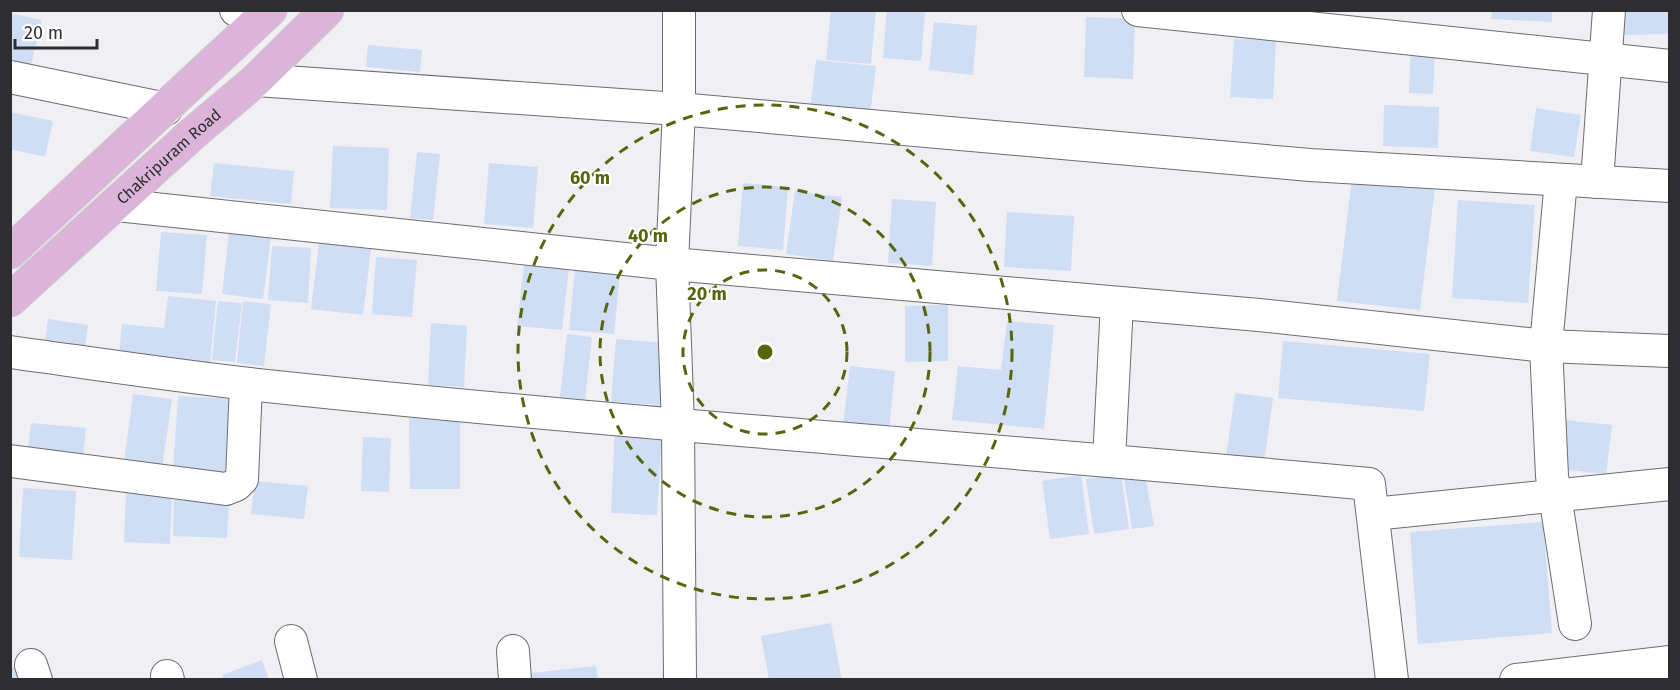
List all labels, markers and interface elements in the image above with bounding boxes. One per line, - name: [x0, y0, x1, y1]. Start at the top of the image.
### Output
- scale bar: [15, 12, 98, 50]
- text: 20 m: [24, 22, 63, 44]
- street label: Chakripuram Road: [112, 104, 225, 208]
- text: 60 m: [570, 167, 610, 189]
- text: 40 m: [628, 225, 668, 247]
- text: 20 m: [687, 283, 727, 305]
- centre of rings: [755, 342, 775, 362]

